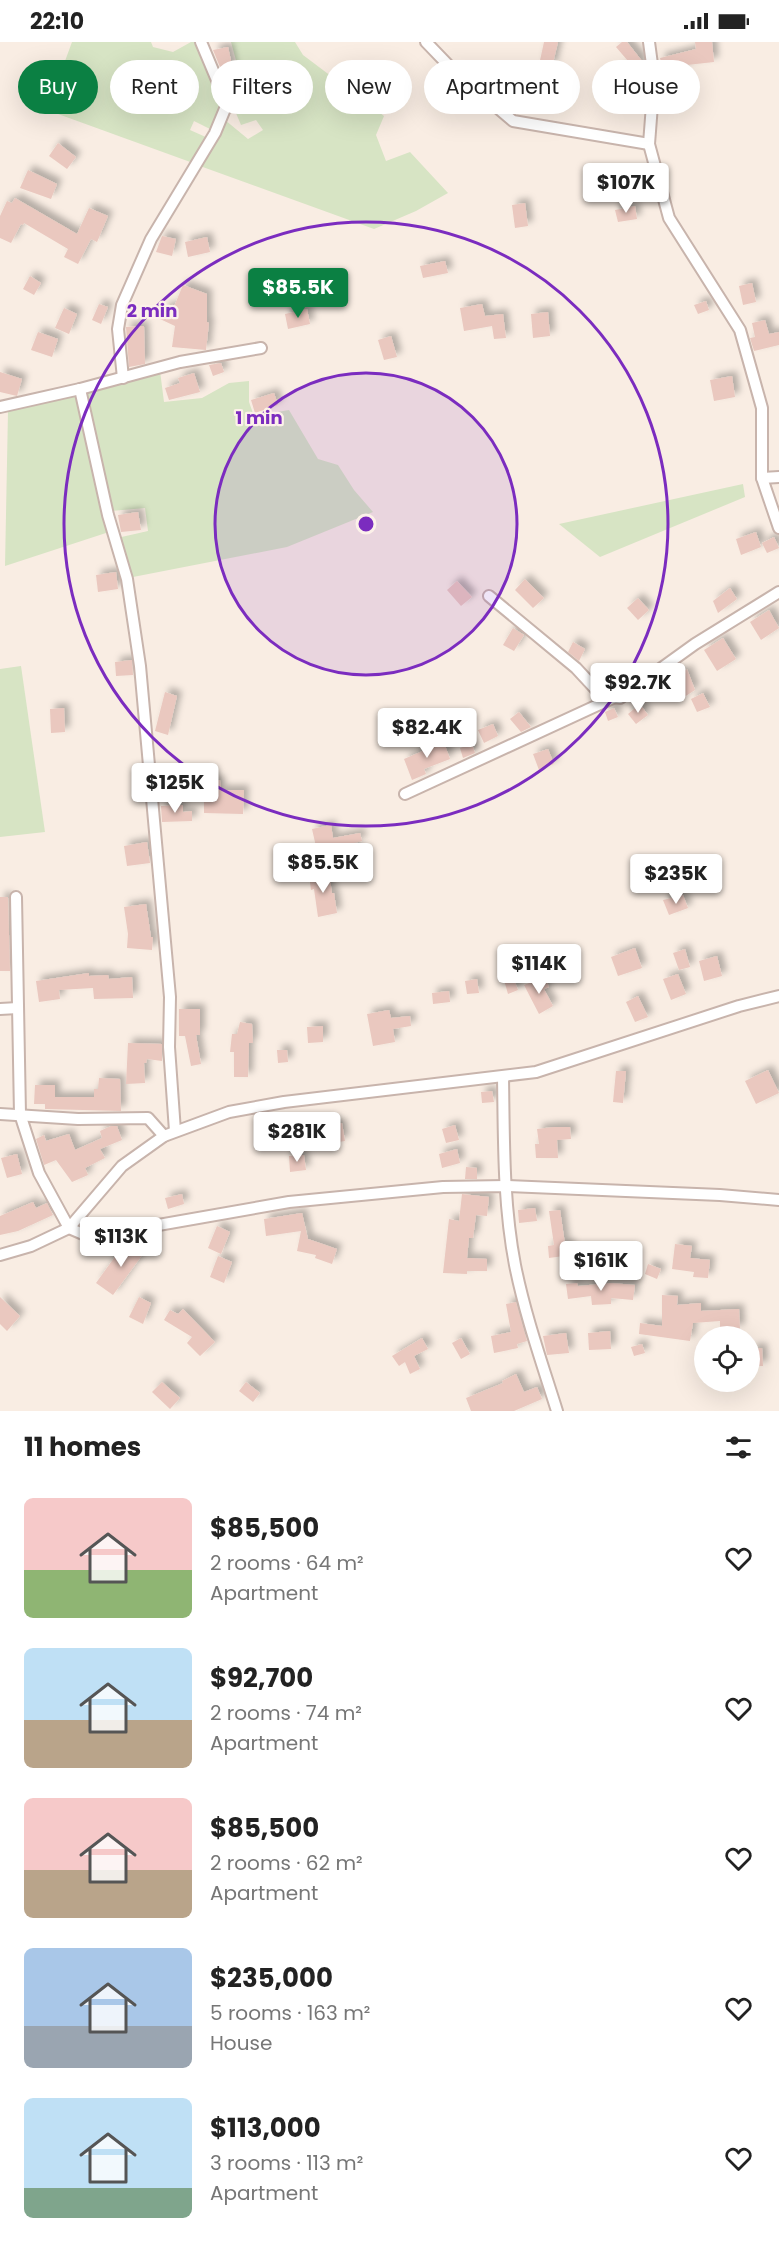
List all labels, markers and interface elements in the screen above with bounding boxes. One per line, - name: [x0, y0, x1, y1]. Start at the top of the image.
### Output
- text: 22:10: [30, 6, 84, 37]
- chip: Buy: [18, 60, 98, 114]
- chip: Rent: [110, 60, 199, 114]
- chip: Filters: [211, 60, 313, 114]
- chip: New: [325, 60, 412, 114]
- chip: Apartment: [424, 60, 580, 114]
- chip: House: [592, 60, 700, 114]
- pin: $107K: [584, 163, 668, 214]
- text: $107K: [597, 168, 655, 196]
- pin: $85.5K: [249, 268, 347, 319]
- text: $85.5K: [262, 273, 334, 301]
- text: 2 min: [127, 298, 177, 323]
- text: 1 min: [235, 405, 283, 430]
- centre of rings: [356, 514, 376, 534]
- pin: $92.7K: [589, 663, 687, 714]
- text: $92.7K: [604, 668, 672, 696]
- pin: $82.4K: [378, 708, 476, 759]
- text: $82.4K: [392, 713, 462, 741]
- pin: $125K: [133, 763, 217, 814]
- text: $125K: [145, 768, 205, 796]
- pin: $85.5K: [274, 843, 372, 894]
- text: $85.5K: [287, 848, 359, 876]
- pin: $235K: [634, 854, 718, 905]
- text: $235K: [644, 859, 708, 887]
- pin: $114K: [497, 944, 581, 995]
- text: $114K: [511, 949, 567, 977]
- pin: $281K: [255, 1112, 339, 1163]
- text: $281K: [268, 1117, 327, 1145]
- pin: $113K: [79, 1217, 163, 1268]
- text: $113K: [94, 1222, 148, 1250]
- pin: $161K: [559, 1241, 643, 1292]
- text: $161K: [574, 1246, 628, 1274]
- map controls: [694, 1326, 760, 1392]
- button: locate: [694, 1326, 760, 1392]
- text: 11 homes: [24, 1429, 141, 1465]
- icon: filters: [722, 1431, 755, 1464]
- text: $85,500: [210, 1510, 319, 1546]
- icon: home: [72, 1522, 144, 1594]
- icon: heart: [722, 1542, 755, 1575]
- text: 2 rooms · 64 m²: [210, 1549, 364, 1577]
- text: Apartment: [210, 1579, 318, 1607]
- text: $92,700: [210, 1660, 313, 1696]
- icon: home: [72, 1672, 144, 1744]
- icon: heart: [722, 1692, 755, 1725]
- text: 2 rooms · 74 m²: [210, 1699, 362, 1727]
- text: Apartment: [210, 1729, 318, 1757]
- text: $85,500: [210, 1810, 319, 1846]
- icon: home: [72, 1822, 144, 1894]
- icon: heart: [722, 1842, 755, 1875]
- text: 2 rooms · 62 m²: [210, 1849, 363, 1877]
- text: Apartment: [210, 1879, 318, 1907]
- text: $235,000: [210, 1960, 333, 1996]
- icon: home: [72, 1972, 144, 2044]
- icon: heart: [722, 1992, 755, 2025]
- text: 5 rooms · 163 m²: [210, 1999, 370, 2027]
- text: House: [210, 2029, 272, 2057]
- text: $113,000: [210, 2110, 321, 2146]
- icon: home: [72, 2122, 144, 2194]
- icon: heart: [722, 2142, 755, 2175]
- text: 3 rooms · 113 m²: [210, 2149, 363, 2177]
- text: Apartment: [210, 2179, 318, 2207]

